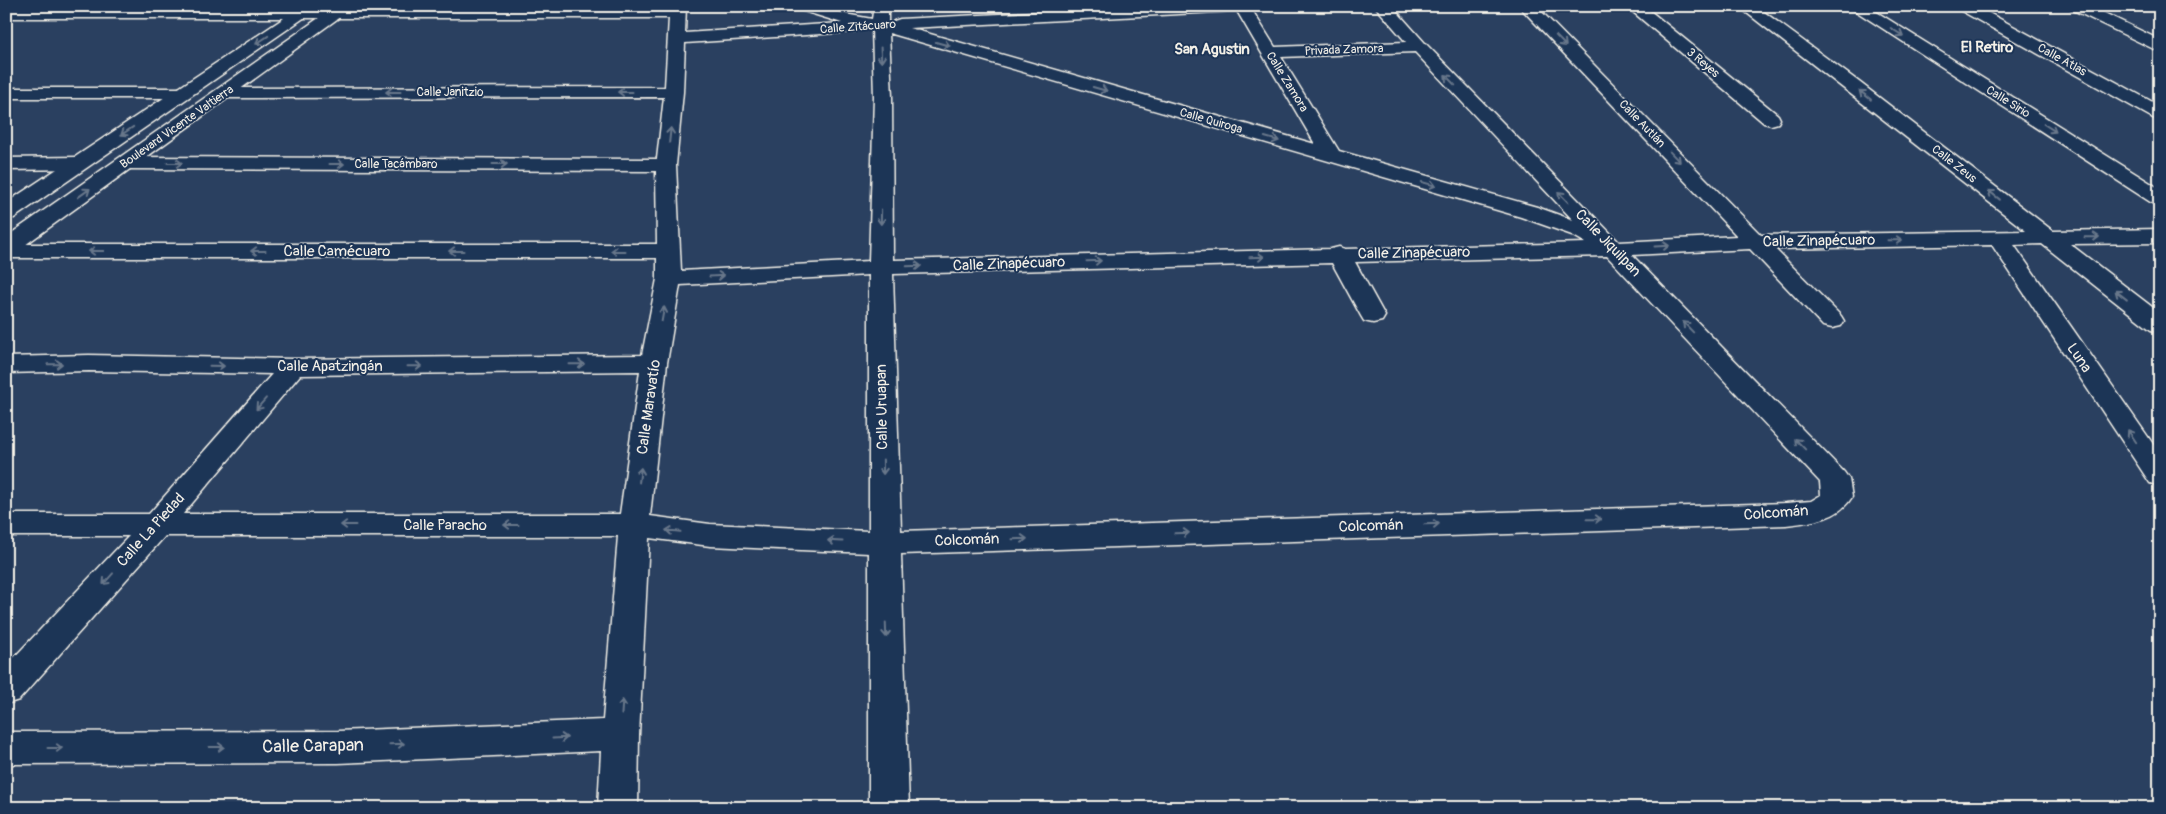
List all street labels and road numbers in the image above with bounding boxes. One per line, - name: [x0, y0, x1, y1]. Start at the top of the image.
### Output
- street label: Calle Zitácuaro: [819, 17, 897, 37]
- street label: Calle Atlas: [2035, 40, 2090, 80]
- street label: Privada Zamora: [1304, 41, 1384, 59]
- street label: 3 Reyes: [1683, 45, 1723, 82]
- street label: Calle Zamora: [1263, 49, 1312, 115]
- street label: Boulevard Vicente Valtierra: [117, 82, 237, 172]
- street label: Calle Sirio: [1983, 83, 2033, 122]
- street label: Calle Janitzio: [417, 85, 484, 100]
- street label: Calle Autlán: [1616, 97, 1669, 151]
- street label: Calle Quiroga: [1178, 105, 1245, 137]
- street label: Calle Zeus: [1929, 142, 1980, 187]
- street label: Calle Tacámbaro: [354, 157, 438, 172]
- street label: Calle Jiquilpan: [1571, 205, 1645, 281]
- street label: Calle Zinapécuaro: [1763, 231, 1875, 251]
- street label: Calle Camécuaro: [284, 242, 390, 261]
- street label: Calle Zinapécuaro: [1358, 243, 1470, 263]
- street label: Calle Zinapécuaro: [952, 253, 1066, 275]
- street label: Luna: [2062, 340, 2096, 376]
- street label: Calle Apatzingán: [277, 357, 383, 376]
- street label: Calle Maravatío: [633, 358, 665, 456]
- street label: Calle Uruapan: [872, 364, 892, 450]
- street label: Calle La Piedad: [113, 489, 189, 571]
- street label: Colcomán: [1743, 501, 1809, 525]
- street label: Colcomán: [1338, 515, 1404, 537]
- street label: Calle Paracho: [403, 516, 487, 535]
- street label: Colcomán: [934, 529, 1000, 551]
- street label: Calle Carapan: [262, 734, 364, 758]

